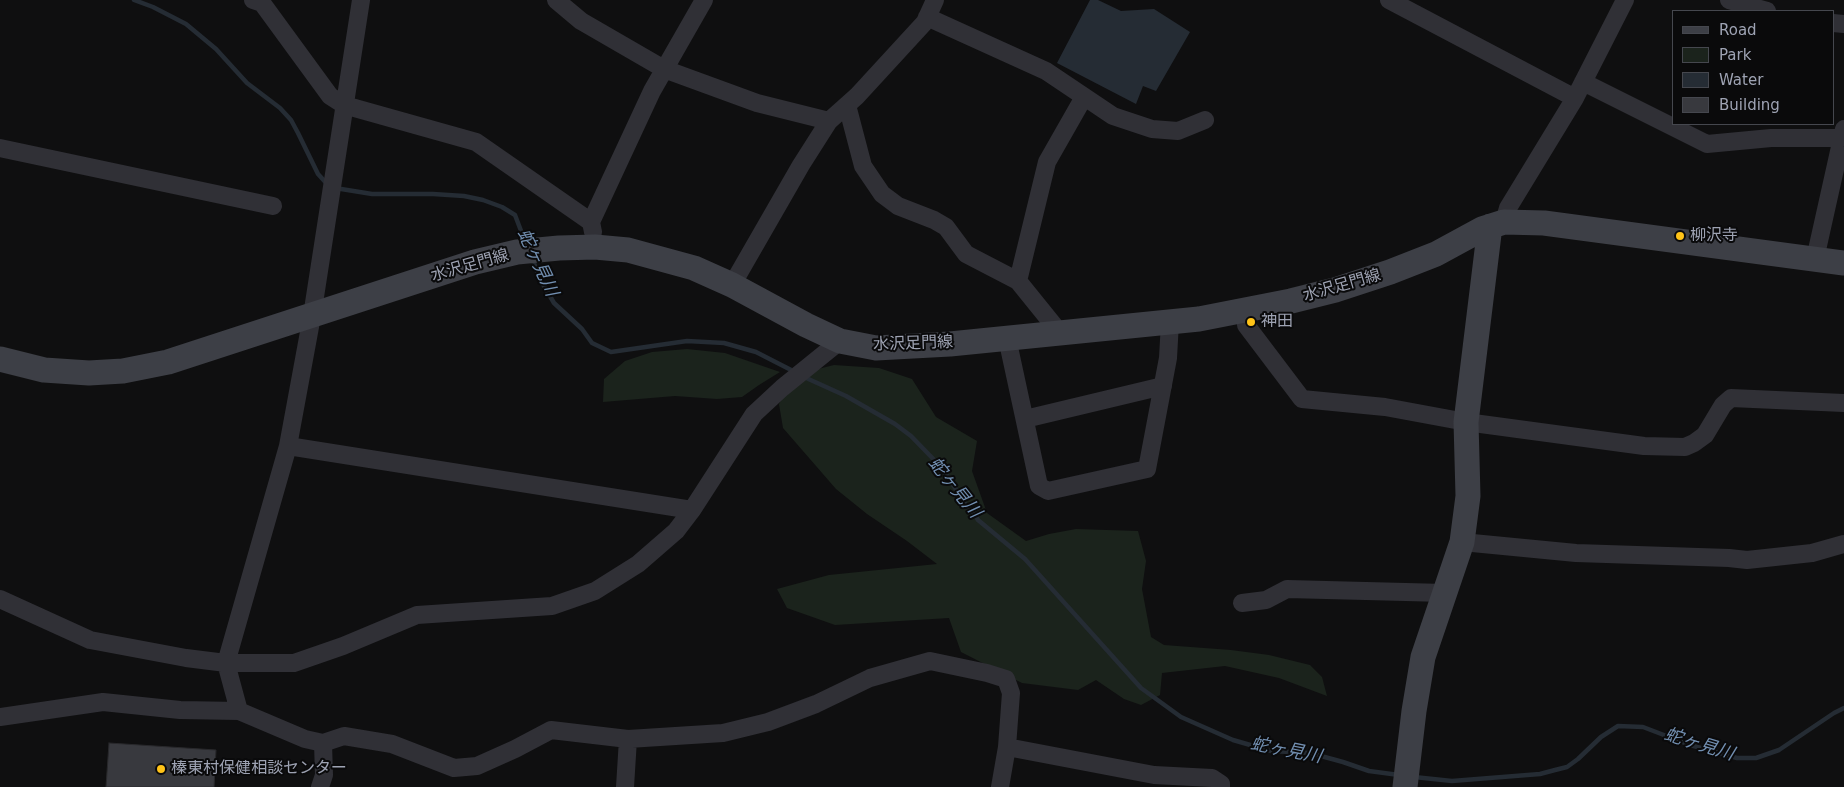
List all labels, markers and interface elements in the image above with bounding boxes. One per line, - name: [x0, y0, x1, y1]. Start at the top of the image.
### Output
- legend: [1672, 10, 1834, 125]
- text: Road: [1719, 21, 1757, 39]
- text: Park: [1719, 46, 1751, 64]
- text: Water: [1719, 71, 1763, 89]
- text: Building: [1719, 96, 1780, 114]
- water label: 蛇ヶ見川: [512, 226, 562, 300]
- place label: 柳沢寺: [1690, 226, 1738, 246]
- marker: 柳沢寺: [1674, 230, 1686, 242]
- street label: 水沢足門線: [429, 246, 511, 286]
- street label: 水沢足門線: [1301, 266, 1383, 306]
- place label: 神田: [1261, 312, 1293, 332]
- marker: 神田: [1245, 316, 1257, 328]
- street label: 水沢足門線: [873, 333, 953, 355]
- water label: 蛇ヶ見川: [923, 453, 985, 523]
- water label: 蛇ヶ見川: [1661, 724, 1737, 766]
- water label: 蛇ヶ見川: [1249, 734, 1323, 768]
- place label: 榛東村保健相談センター: [171, 759, 347, 779]
- marker: 榛東村保健相談センター: [155, 763, 167, 775]

